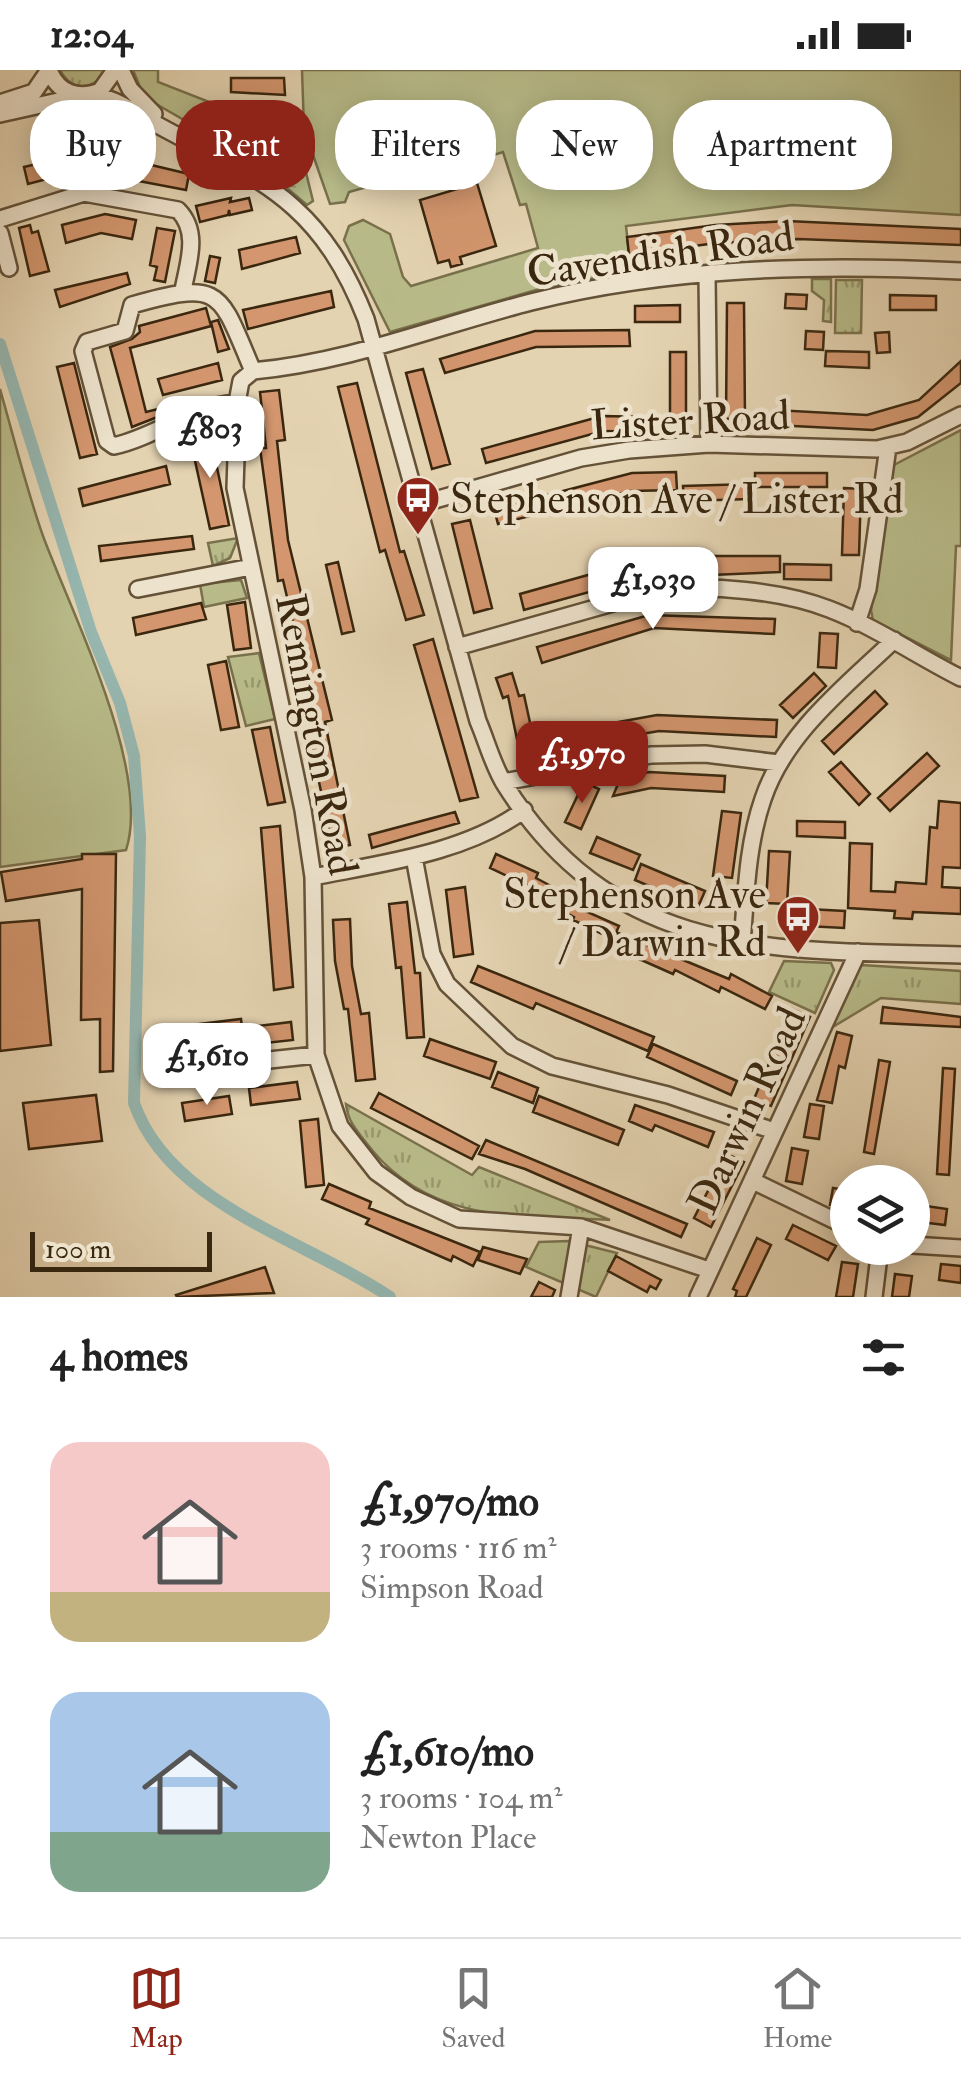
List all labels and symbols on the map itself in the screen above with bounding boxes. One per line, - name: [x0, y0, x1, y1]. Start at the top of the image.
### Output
- street label: Cavendish Road: [524, 210, 797, 299]
- street label: Lister Road: [589, 390, 791, 452]
- pin: £803: [151, 396, 269, 481]
- place label: Stephenson Ave / Lister Rd: [450, 474, 904, 526]
- bus stop icon: Stephenson Ave / Lister Rd: [395, 475, 441, 536]
- pin: £1,030: [572, 547, 734, 632]
- street label: Remington Road: [263, 589, 369, 880]
- pin: £1,970: [501, 721, 663, 806]
- place label: Stephenson Ave / Darwin Rd: [503, 869, 766, 969]
- bus stop icon: Stephenson Ave / Darwin Rd: [775, 894, 821, 955]
- street label: Darwin Road: [677, 999, 819, 1223]
- pin: £1,610: [126, 1023, 288, 1108]
- scale bar: [30, 1227, 212, 1272]

